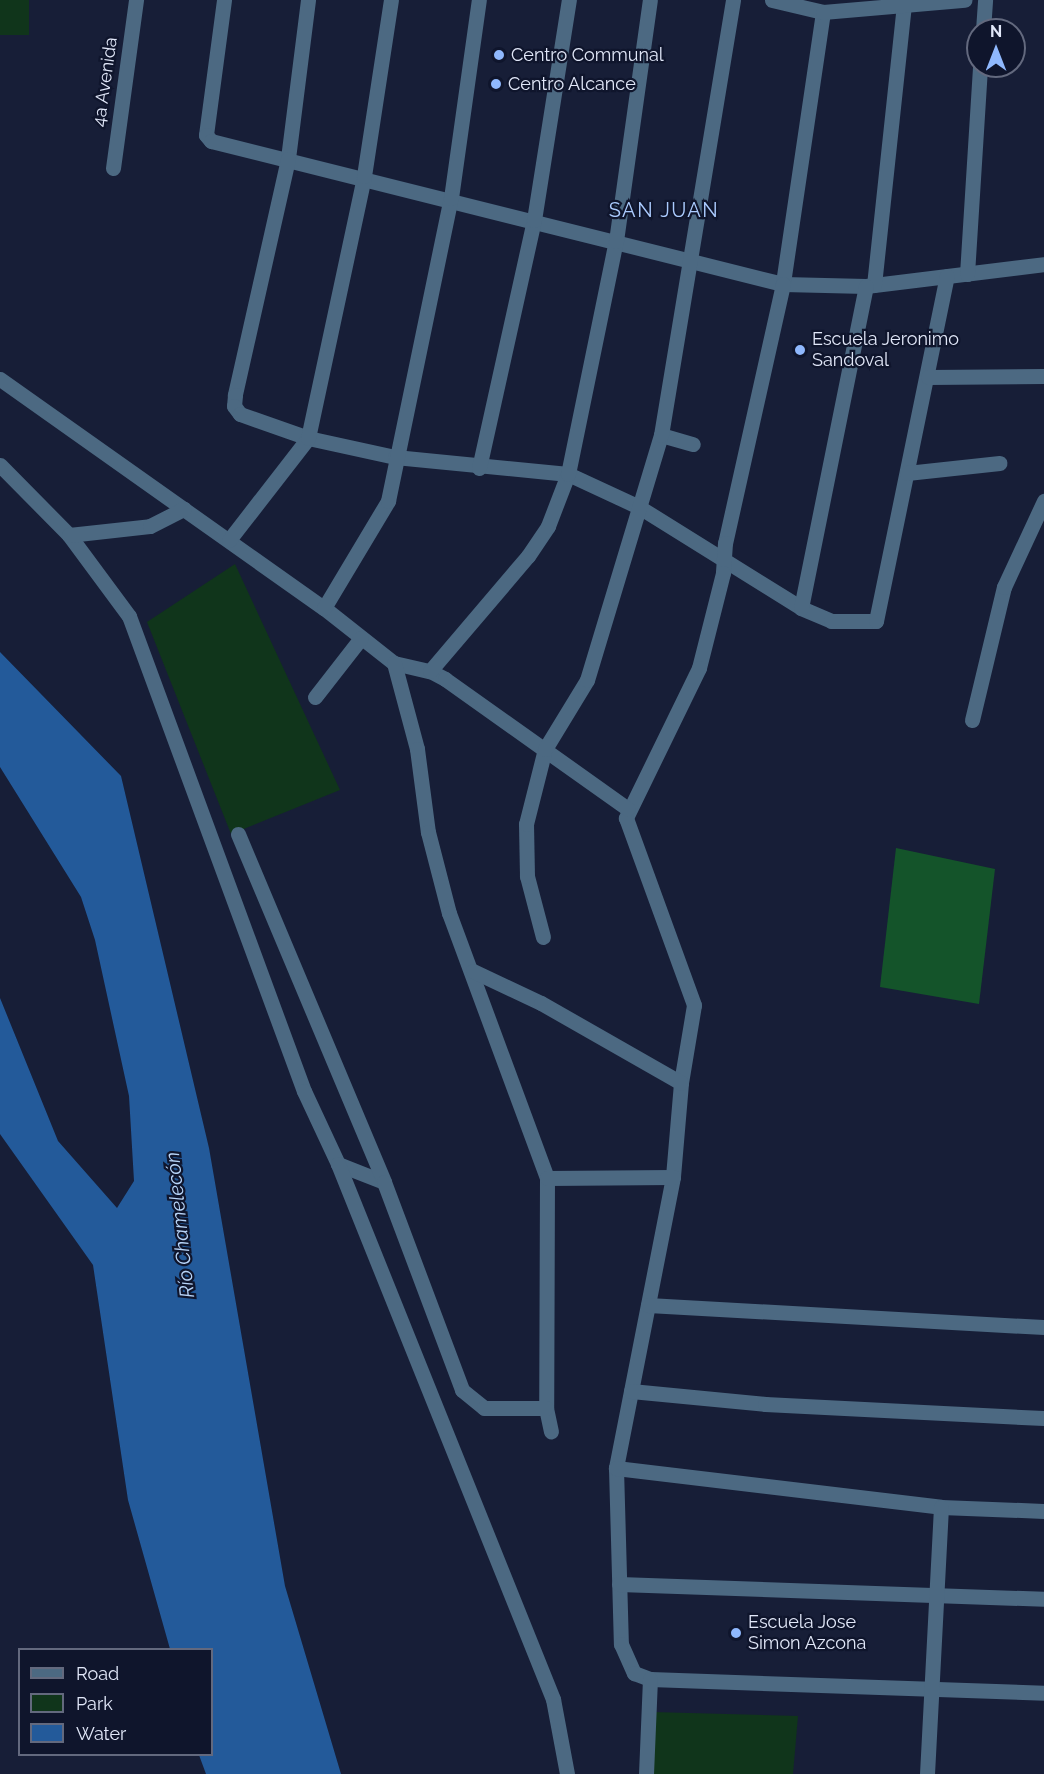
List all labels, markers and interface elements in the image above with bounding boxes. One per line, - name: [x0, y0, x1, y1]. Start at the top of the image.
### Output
- north arrow: [966, 18, 1026, 78]
- text: N: [990, 22, 1002, 41]
- street label: 4a Avenida: [88, 35, 122, 129]
- place label: Centro Communal: [511, 44, 664, 66]
- marker: Centro Communal: [492, 48, 506, 62]
- place label: Centro Alcance: [508, 73, 636, 95]
- marker: Centro Alcance: [489, 77, 503, 91]
- district label: SAN JUAN: [608, 198, 720, 222]
- place label: Escuela Jeronimo Sandoval: [812, 329, 960, 372]
- marker: Escuela Jeronimo Sandoval: [793, 343, 807, 357]
- water label: Río Chamelecón: [160, 1151, 200, 1299]
- place label: Escuela Jose Simon Azcona: [748, 1612, 867, 1654]
- marker: Escuela Jose Simon Azcona: [729, 1626, 743, 1640]
- legend: [18, 1648, 213, 1756]
- text: Road: [76, 1663, 119, 1684]
- text: Park: [76, 1693, 113, 1714]
- text: Water: [76, 1723, 126, 1744]

